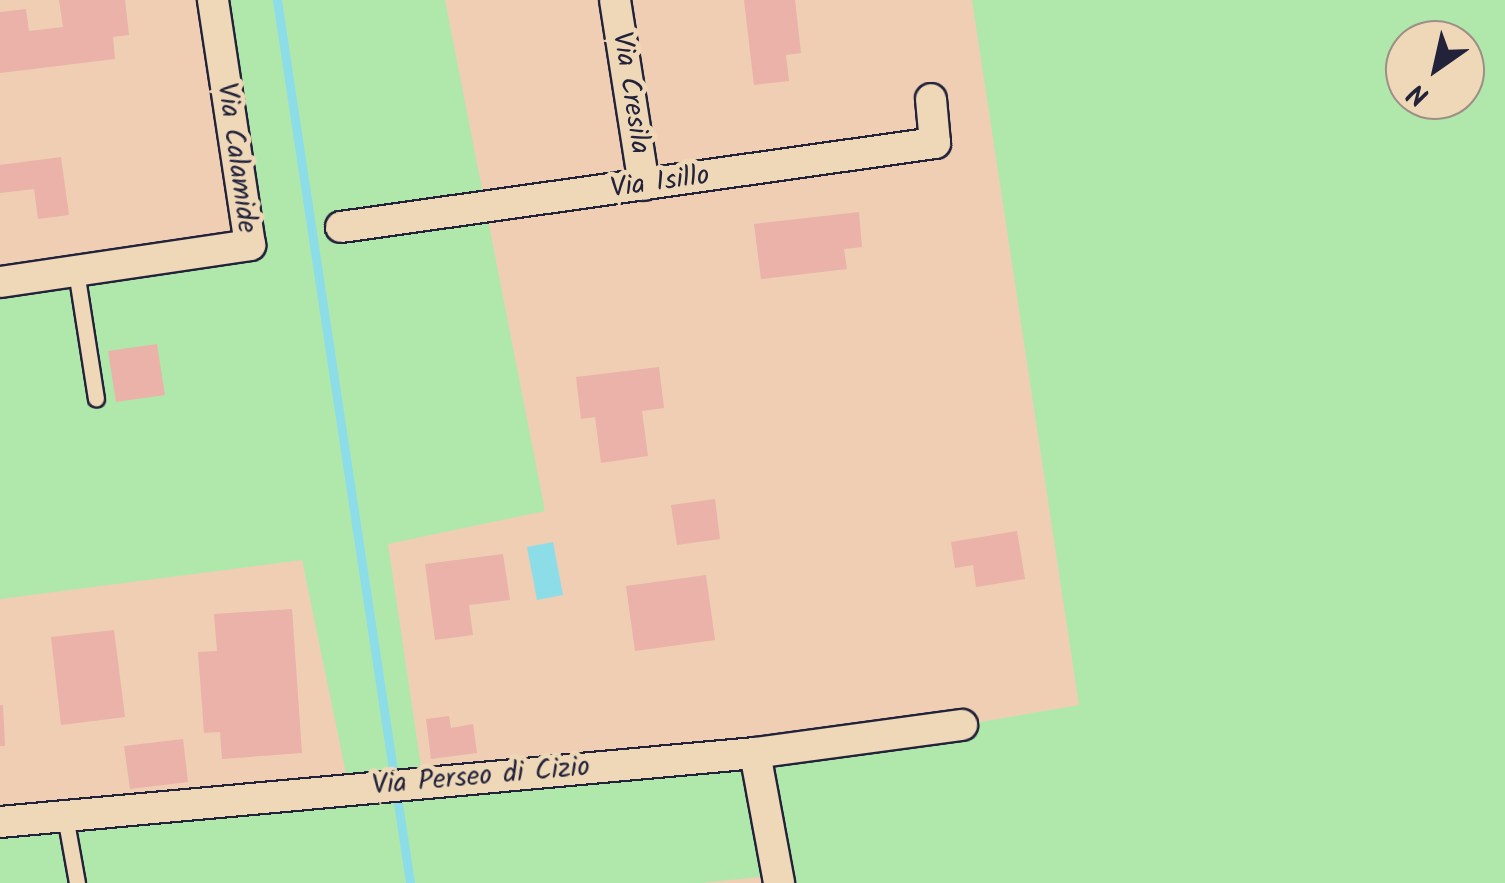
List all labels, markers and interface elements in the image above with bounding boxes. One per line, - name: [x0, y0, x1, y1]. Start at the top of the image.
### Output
- north arrow: [1385, 20, 1485, 120]
- street label: Via Cresila: [604, 30, 656, 156]
- text: N: [1399, 70, 1439, 117]
- street label: Via Calamide: [209, 81, 263, 235]
- street label: Via Isillo: [608, 159, 712, 207]
- street label: Via Perseo di Cizio: [371, 751, 591, 803]

